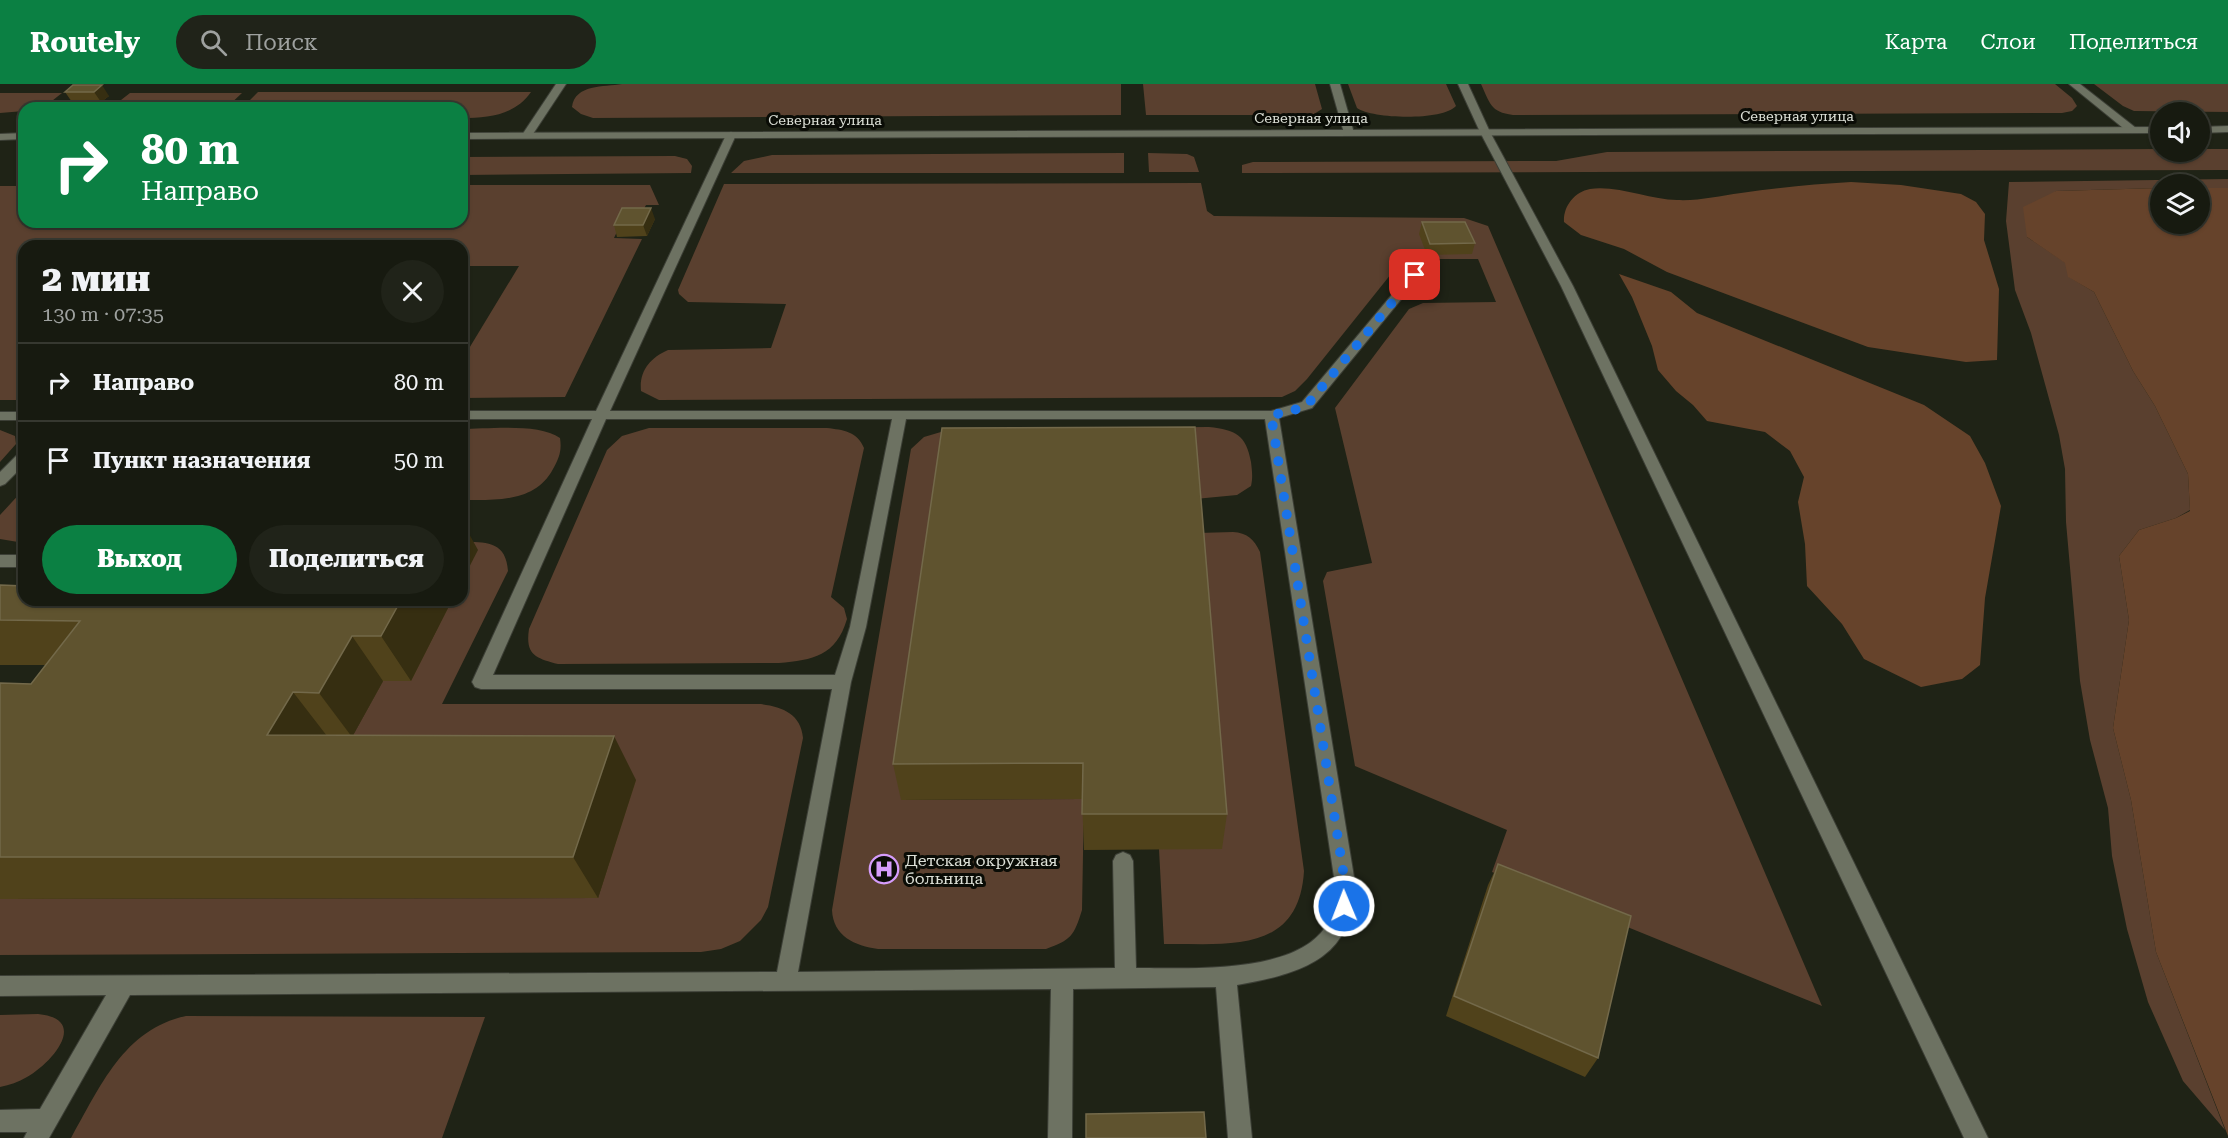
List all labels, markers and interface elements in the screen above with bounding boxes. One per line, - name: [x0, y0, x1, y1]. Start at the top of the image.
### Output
- search box: [176, 15, 596, 69]
- text: Routely: [30, 26, 140, 59]
- icon: search: [197, 26, 230, 59]
- text: Поиск: [245, 30, 318, 55]
- text: Карта: [1885, 30, 1948, 54]
- text: Слои: [1981, 30, 2036, 54]
- text: Поделиться: [2069, 30, 2198, 54]
- map controls: [2150, 102, 2210, 234]
- button: sound: [2150, 102, 2210, 162]
- street label: Северная улица: [1740, 108, 1854, 124]
- street label: Северная улица: [1254, 110, 1368, 126]
- street label: Северная улица: [768, 112, 882, 128]
- text: 80 m: [141, 125, 239, 174]
- icon: right: [42, 126, 120, 204]
- button: layers: [2150, 174, 2210, 234]
- text: Направо: [141, 175, 259, 207]
- pin: [1389, 249, 1440, 300]
- text: 2 мин: [42, 258, 150, 300]
- icon: arrive: [1398, 258, 1431, 291]
- button: close: [381, 260, 444, 323]
- text: 130 m · 07:35: [42, 302, 164, 326]
- icon: right: [42, 366, 75, 399]
- text: Направо: [93, 370, 194, 395]
- text: 80 m: [394, 370, 444, 395]
- icon: arrive: [42, 444, 75, 477]
- text: Пункт назначения: [93, 448, 311, 473]
- text: 50 m: [394, 448, 444, 473]
- button: Выход: [42, 525, 237, 594]
- button: Поделиться: [249, 525, 444, 594]
- place label: Детская окружная больница: [905, 851, 1058, 888]
- hospital icon: Детская окружная больница: [868, 853, 900, 885]
- position arrow: [1312, 874, 1376, 938]

